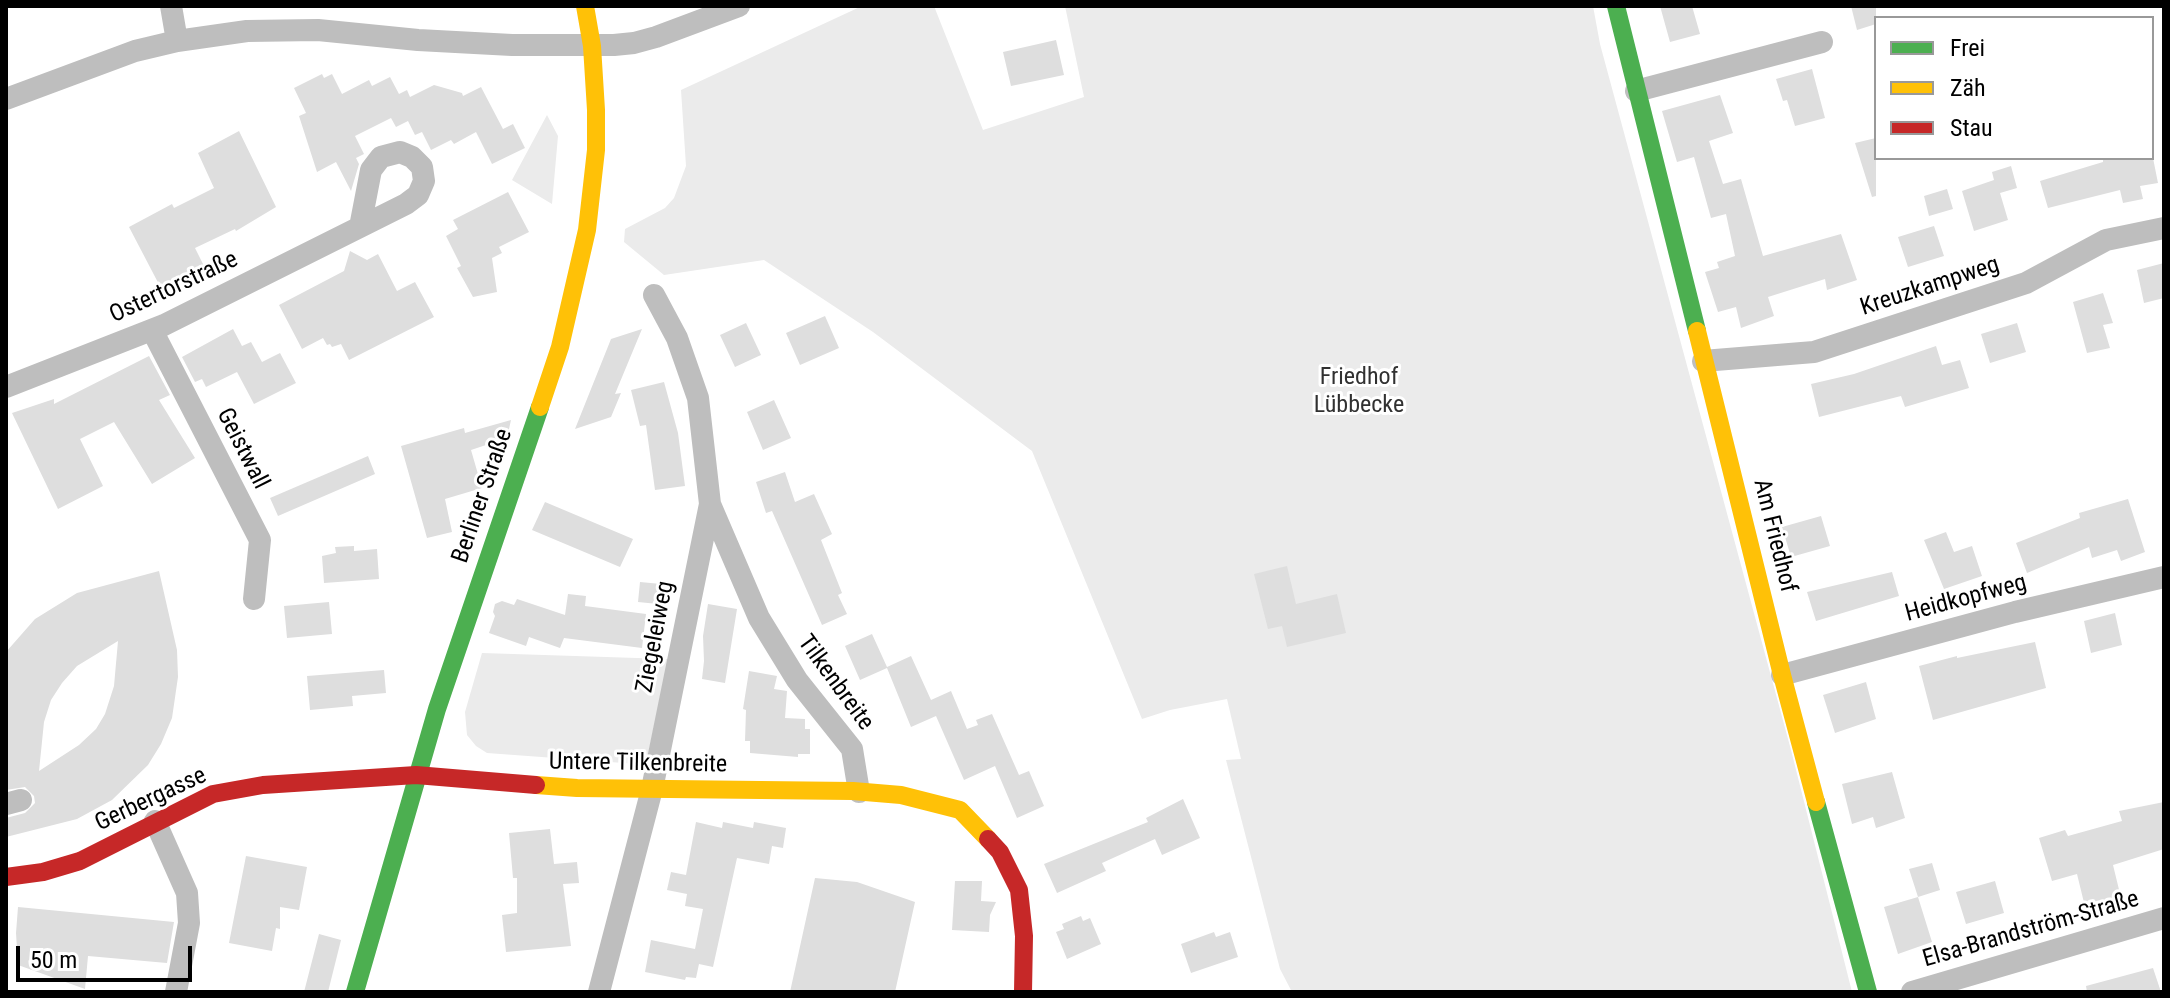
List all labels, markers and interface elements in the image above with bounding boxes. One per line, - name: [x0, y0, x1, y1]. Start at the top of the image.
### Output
- legend: [1874, 16, 2154, 160]
- text: Frei: [1950, 34, 1985, 62]
- text: Zäh: [1950, 74, 1986, 102]
- text: Stau: [1950, 114, 1993, 142]
- street label: Ostertorstraße: [105, 246, 243, 330]
- street label: Kreuzkampweg: [1857, 251, 2003, 323]
- park label: Friedhof Lübbecke: [1314, 364, 1404, 420]
- street label: Geistwall: [209, 404, 275, 494]
- street label: Berliner Straße: [447, 425, 519, 567]
- street label: Am Friedhof: [1746, 476, 1802, 596]
- street label: Heidkopfweg: [1902, 569, 2030, 629]
- street label: Ziegeleiweg: [631, 579, 681, 695]
- street label: Tilkenbreite: [791, 630, 879, 736]
- street label: Untere Tilkenbreite: [549, 748, 727, 780]
- street label: Gerbergasse: [91, 762, 211, 838]
- street label: Elsa-Brandström-Straße: [1920, 885, 2142, 975]
- scale bar: [20, 930, 196, 980]
- text: 50 m: [30, 946, 77, 974]

